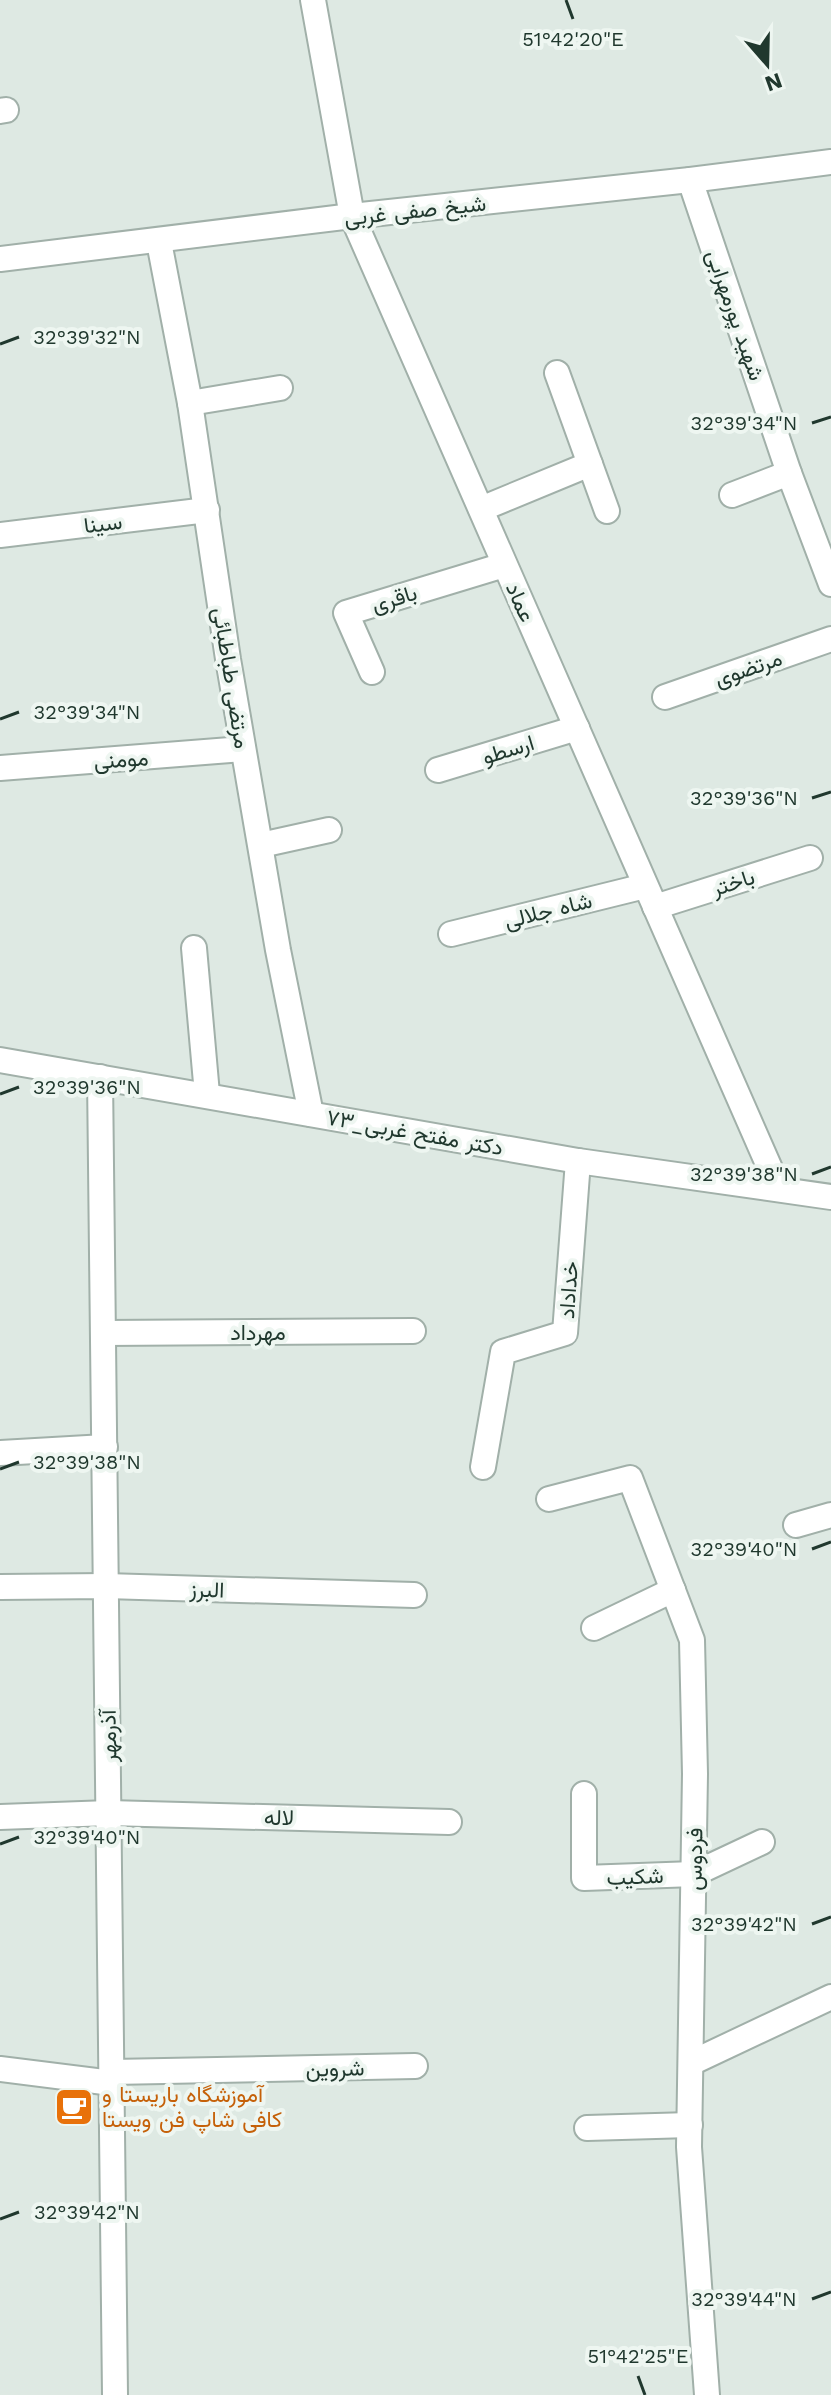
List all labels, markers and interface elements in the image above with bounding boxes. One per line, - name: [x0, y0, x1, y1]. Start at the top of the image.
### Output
- north arrow: [727, 24, 807, 104]
- text: 51°42'20"E: [522, 27, 624, 51]
- text: N: [762, 68, 786, 97]
- street label: شیخ صفی غربی: [343, 191, 487, 232]
- street label: شهید پورمهرابی: [700, 246, 770, 385]
- text: 32°39'32"N: [33, 325, 141, 349]
- text: 32°39'34"N: [691, 411, 797, 435]
- street label: سینا: [82, 509, 124, 538]
- street label: عماد: [501, 579, 540, 626]
- street label: باقری: [368, 580, 420, 618]
- street label: مرتضی طباطبائی: [207, 606, 255, 751]
- street label: مرتضوی: [711, 645, 786, 693]
- text: 32°39'34"N: [34, 700, 140, 724]
- street label: ارسطو: [479, 730, 537, 770]
- street label: مومنی: [93, 745, 149, 775]
- text: 32°39'36"N: [690, 786, 798, 810]
- street label: باختر: [708, 864, 758, 902]
- street label: شاه جلالی: [502, 888, 595, 934]
- text: 32°39'36"N: [33, 1075, 141, 1099]
- street label: ۷۳_دکتر مفتح غربی: [324, 1105, 505, 1162]
- text: 32°39'38"N: [690, 1162, 798, 1186]
- street label: خداداد: [554, 1260, 583, 1320]
- street label: مهرداد: [230, 1320, 286, 1346]
- text: 32°39'38"N: [33, 1450, 141, 1474]
- text: 32°39'40"N: [691, 1537, 797, 1561]
- street label: البرز: [188, 1576, 225, 1604]
- street label: آذرمهر: [96, 1708, 122, 1764]
- street label: لاله: [264, 1805, 294, 1830]
- text: 32°39'40"N: [34, 1825, 140, 1849]
- street label: فردوس: [681, 1827, 709, 1891]
- street label: شکیب: [606, 1863, 664, 1890]
- text: 32°39'42"N: [691, 1912, 797, 1936]
- street label: شروین: [305, 2055, 365, 2083]
- place label: آموزشگاه باریستا و کافی شاپ فن ویستا: [102, 2082, 282, 2134]
- cafe icon: آموزشگاه باریستا و کافی شاپ فن ویستا: [53, 2086, 95, 2128]
- text: 32°39'42"N: [34, 2200, 140, 2224]
- text: 32°39'44"N: [691, 2287, 797, 2311]
- text: 51°42'25"E: [588, 2344, 688, 2368]

